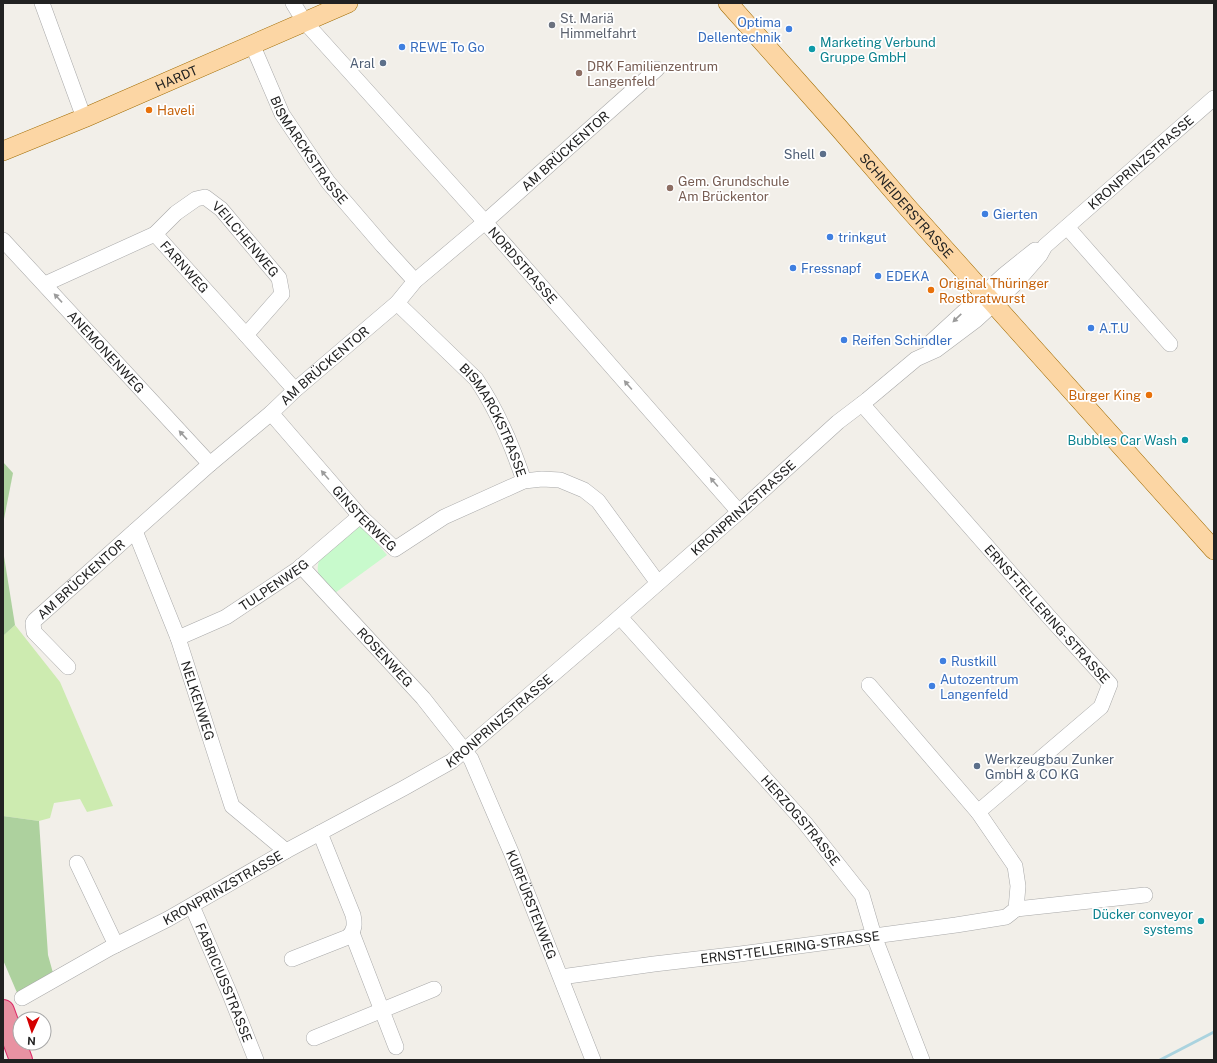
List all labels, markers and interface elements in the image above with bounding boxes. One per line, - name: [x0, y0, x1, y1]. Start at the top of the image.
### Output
- place label: St. Mariä Himmelfahrt: [560, 11, 637, 41]
- place label: Optima Dellentechnik: [698, 15, 781, 45]
- marker: St. Mariä Himmelfahrt: [547, 20, 557, 30]
- marker: Optima Dellentechnik: [784, 24, 794, 34]
- place label: Marketing Verbund Gruppe GmbH: [820, 35, 936, 65]
- place label: REWE To Go: [410, 40, 485, 55]
- marker: REWE To Go: [397, 42, 407, 52]
- marker: Marketing Verbund Gruppe GmbH: [807, 44, 817, 54]
- place label: Aral: [350, 56, 375, 71]
- marker: Aral: [378, 58, 388, 68]
- place label: DRK Familienzentrum Langenfeld: [587, 59, 718, 89]
- street label: HARDT: [153, 62, 200, 94]
- marker: DRK Familienzentrum Langenfeld: [574, 68, 584, 78]
- street label: BISMARCKSTRASSE: [268, 94, 351, 207]
- place label: Haveli: [157, 103, 195, 118]
- marker: Haveli: [144, 105, 154, 115]
- street label: AM BRÜCKENTOR: [518, 108, 612, 194]
- street label: KRONPRINZSTRASSE: [1085, 112, 1197, 212]
- place label: Shell: [784, 147, 815, 162]
- marker: Shell: [818, 149, 828, 159]
- street label: SCHNEIDERSTRASSE: [857, 150, 957, 261]
- place label: Gem. Grundschule Am Brückentor: [678, 174, 789, 204]
- marker: Gem. Grundschule Am Brückentor: [665, 183, 675, 193]
- street label: VEILCHENWEG: [210, 198, 282, 280]
- place label: Gierten: [993, 207, 1038, 222]
- marker: Gierten: [980, 209, 990, 219]
- street label: NORDSTRASSE: [485, 224, 560, 307]
- place label: trinkgut: [838, 230, 887, 245]
- marker: trinkgut: [825, 232, 835, 242]
- street label: FARNWEG: [157, 238, 212, 296]
- place label: Fressnapf: [801, 261, 861, 276]
- marker: Fressnapf: [788, 263, 798, 273]
- place label: EDEKA: [886, 269, 930, 284]
- marker: EDEKA: [873, 271, 883, 281]
- place label: Original Thüringer Rostbratwurst: [939, 276, 1049, 306]
- marker: Original Thüringer Rostbratwurst: [926, 285, 936, 295]
- one-way arrow: [53, 293, 62, 303]
- street label: ANEMONENWEG: [65, 308, 148, 396]
- one-way arrow: [952, 313, 962, 323]
- place label: A.T.U: [1099, 321, 1129, 336]
- street label: AM BRÜCKENTOR: [277, 323, 372, 408]
- marker: A.T.U: [1086, 323, 1096, 333]
- place label: Reifen Schindler: [852, 333, 952, 348]
- marker: Reifen Schindler: [839, 335, 849, 345]
- street label: BISMARCKSTRASSE: [457, 360, 530, 479]
- one-way arrow: [624, 379, 633, 390]
- place label: Burger King: [1069, 388, 1141, 403]
- marker: Burger King: [1144, 390, 1154, 400]
- one-way arrow: [179, 430, 188, 440]
- place label: Bubbles Car Wash: [1067, 433, 1177, 448]
- marker: Bubbles Car Wash: [1180, 435, 1190, 445]
- street label: KRONPRINZSTRASSE: [688, 457, 799, 558]
- one-way arrow: [321, 470, 330, 481]
- one-way arrow: [710, 478, 719, 487]
- street label: GINSTERWEG: [329, 482, 400, 554]
- street label: AM BRÜCKENTOR: [34, 536, 128, 622]
- street label: ERNST-TELLERING-STRASSE: [982, 542, 1113, 686]
- street label: TULPENWEG: [236, 556, 312, 614]
- street label: ROSENWEG: [354, 625, 416, 690]
- place label: Rustkill: [951, 654, 997, 669]
- marker: Rustkill: [938, 656, 948, 666]
- street label: NELKENWEG: [178, 659, 218, 742]
- street label: KRONPRINZSTRASSE: [443, 671, 555, 770]
- place label: Autozentrum Langenfeld: [940, 672, 1019, 702]
- marker: Autozentrum Langenfeld: [927, 681, 937, 691]
- place label: Werkzeugbau Zunker GmbH & CO KG: [985, 752, 1114, 782]
- marker: Werkzeugbau Zunker GmbH & CO KG: [972, 761, 982, 771]
- street label: HERZOGSTRASSE: [758, 772, 843, 868]
- street label: KRONPRINZSTRASSE: [160, 847, 285, 928]
- street label: KURFÜRSTENWEG: [503, 848, 560, 961]
- place label: Dücker conveyor systems: [1092, 907, 1193, 937]
- marker: Dücker conveyor systems: [1196, 916, 1206, 926]
- street label: FABRICIUSSTRASSE: [193, 921, 256, 1044]
- street label: ERNST-TELLERING-STRASSE: [700, 928, 881, 966]
- north arrow: [12, 1011, 52, 1051]
- text: N: [27, 1035, 36, 1047]

